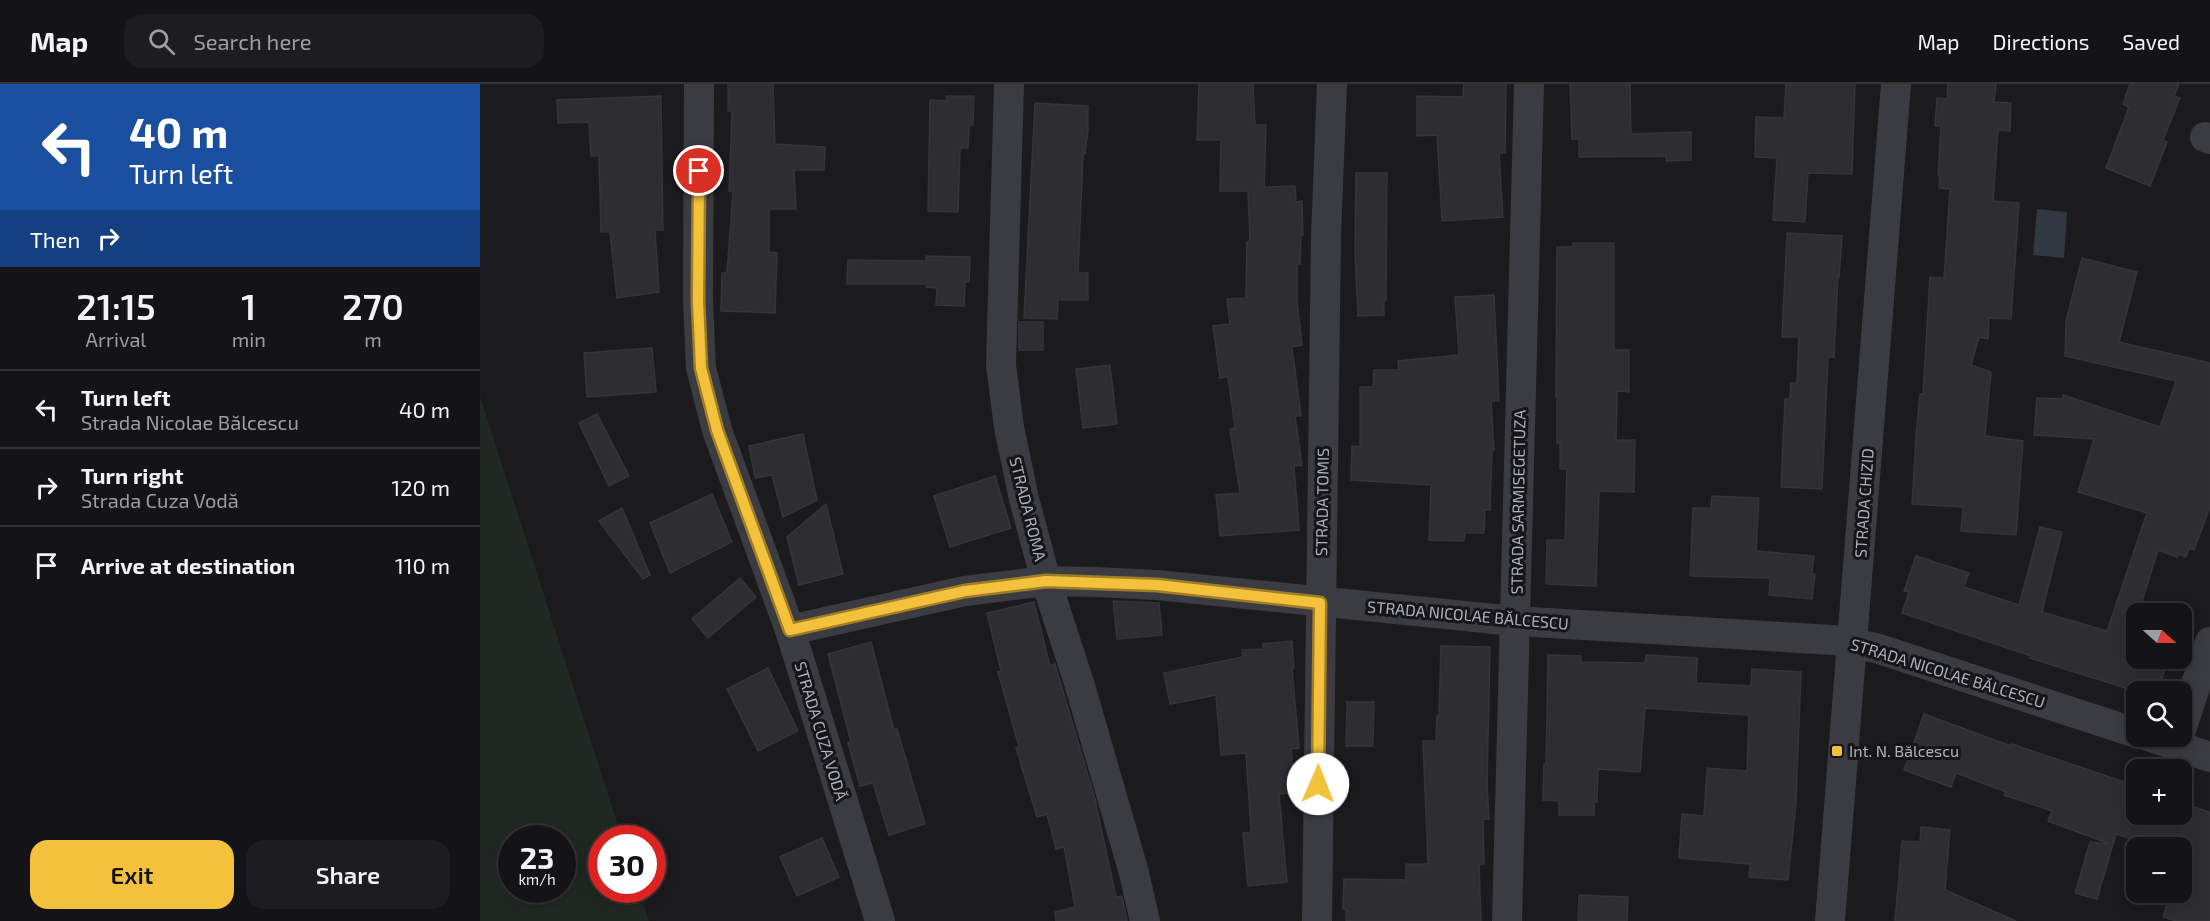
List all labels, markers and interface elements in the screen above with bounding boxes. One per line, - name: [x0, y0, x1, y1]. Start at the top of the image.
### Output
- search box: [124, 14, 544, 68]
- text: Map: [30, 24, 88, 58]
- icon: search: [145, 25, 178, 58]
- text: Search here: [193, 28, 312, 54]
- text: Map: [1917, 29, 1960, 54]
- text: Directions: [1993, 29, 2089, 54]
- text: Saved: [2122, 29, 2180, 54]
- text: 40 m: [129, 106, 228, 156]
- icon: left: [30, 108, 108, 186]
- pin: [673, 145, 724, 196]
- icon: arrive: [682, 154, 715, 187]
- text: Turn left: [129, 157, 233, 189]
- icon: right: [92, 222, 125, 255]
- text: Then: [30, 226, 80, 252]
- text: 21:15: [76, 284, 156, 327]
- text: 1: [241, 284, 256, 327]
- text: 270: [342, 284, 404, 327]
- text: Arrival: [85, 327, 146, 351]
- text: min: [232, 327, 266, 351]
- text: m: [364, 327, 382, 351]
- text: Turn left: [81, 384, 170, 410]
- icon: left: [30, 393, 63, 426]
- text: 40 m: [399, 396, 450, 422]
- street label: STRADA SARMISEGETUZA: [1506, 409, 1529, 594]
- text: Strada Nicolae Bălcescu: [81, 410, 299, 434]
- street label: STRADA TOMIS: [1311, 448, 1332, 556]
- street label: STRADA CHIZID: [1850, 448, 1877, 558]
- street label: STRADA ROMA: [1006, 455, 1051, 563]
- text: Turn right: [81, 462, 183, 488]
- icon: right: [30, 471, 63, 504]
- text: 120 m: [391, 474, 450, 500]
- text: Strada Cuza Vodă: [81, 488, 239, 512]
- icon: arrive: [30, 549, 63, 582]
- text: Arrive at destination: [81, 552, 295, 578]
- text: 110 m: [395, 552, 450, 578]
- street label: STRADA NICOLAE BĂLCESCU: [1366, 596, 1570, 633]
- north arrow: [2126, 603, 2192, 669]
- map controls: [2126, 603, 2192, 903]
- street label: STRADA NICOLAE BĂLCESCU: [1849, 634, 2048, 711]
- street label: STRADA CUZA VODĂ: [791, 659, 852, 803]
- button: search: [2126, 681, 2192, 747]
- place label: Int. N. Bălcescu: [1849, 741, 1959, 760]
- marker: Int. N. Bălcescu: [1830, 744, 1844, 758]
- position arrow: [1286, 752, 1350, 816]
- button: +: [2126, 759, 2192, 825]
- speed limit sign: 30: [588, 825, 666, 903]
- button: −: [2126, 837, 2192, 903]
- text: 23: [520, 839, 554, 875]
- button: Exit: [30, 840, 234, 909]
- button: Share: [246, 840, 450, 909]
- text: km/h: [518, 870, 556, 888]

